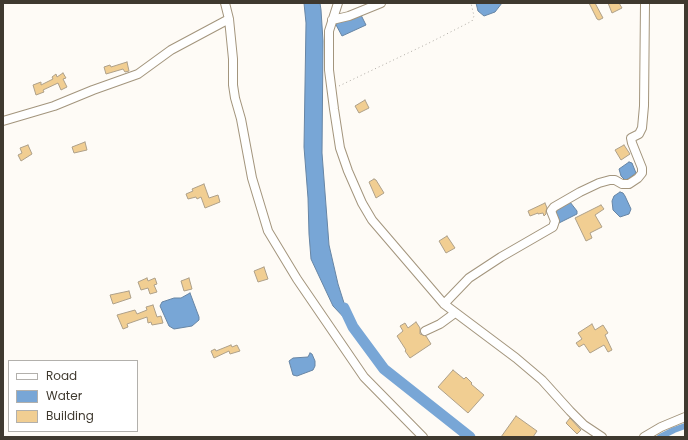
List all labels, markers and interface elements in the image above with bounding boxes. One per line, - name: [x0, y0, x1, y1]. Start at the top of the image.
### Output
- legend: [8, 360, 138, 432]
- text: Road: [46, 367, 77, 384]
- text: Water: [46, 387, 82, 404]
- text: Building: [46, 407, 94, 424]

